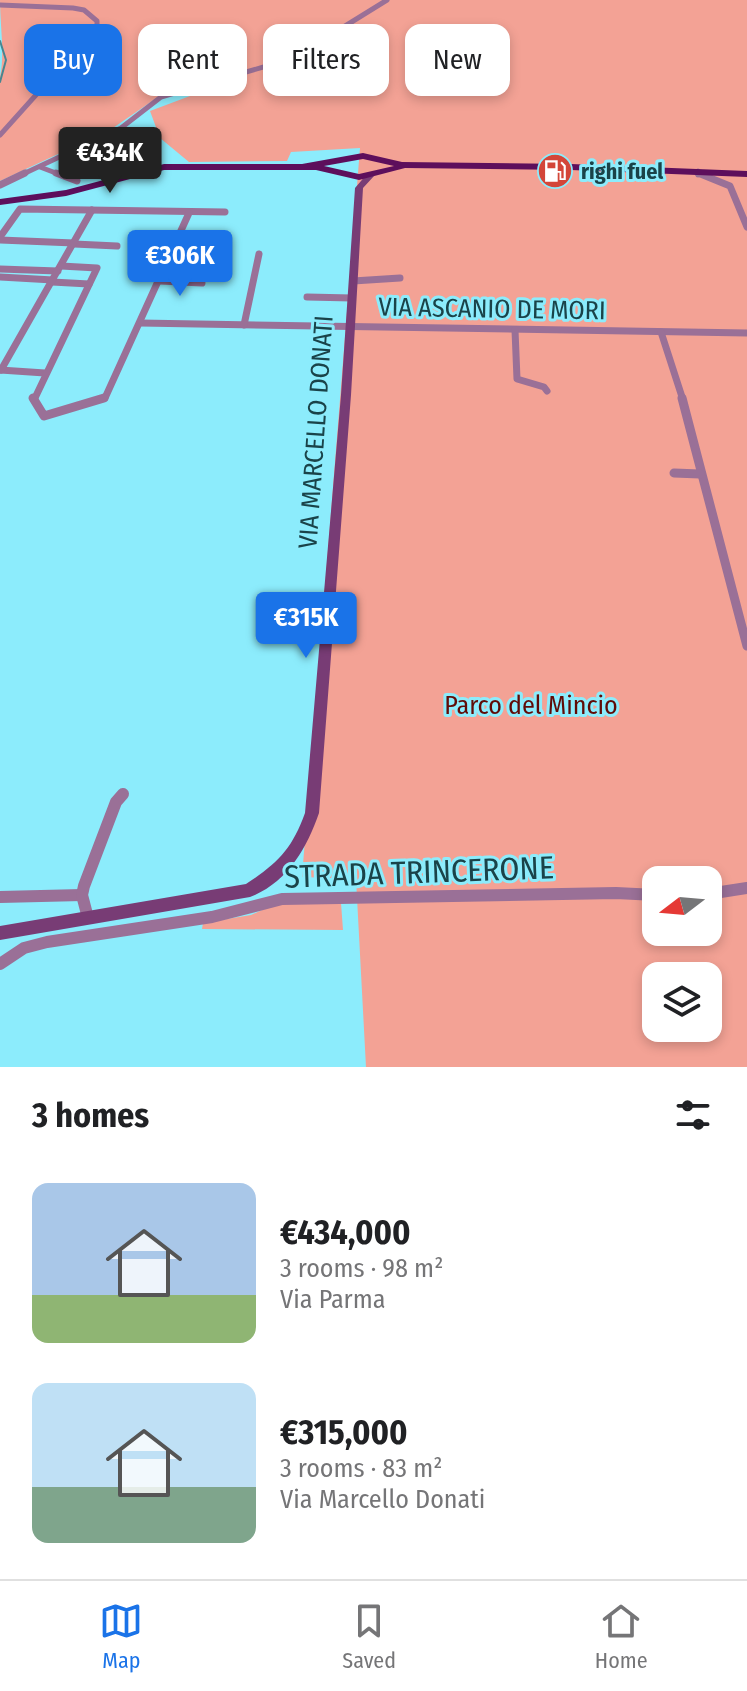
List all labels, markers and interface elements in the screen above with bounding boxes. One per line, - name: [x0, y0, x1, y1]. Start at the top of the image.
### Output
- chip: Buy: [24, 24, 122, 96]
- chip: Rent: [138, 24, 247, 96]
- chip: Filters: [263, 24, 389, 96]
- chip: New: [405, 24, 510, 96]
- pin: €434K: [54, 127, 166, 195]
- text: €434K: [77, 137, 143, 168]
- fuel station icon: righi fuel: [536, 152, 574, 190]
- place label: righi fuel: [581, 158, 664, 185]
- pin: €306K: [124, 230, 236, 298]
- text: €306K: [145, 240, 215, 271]
- street label: VIA ASCANIO DE MORI: [378, 292, 606, 326]
- street label: VIA MARCELLO DONATI: [292, 314, 340, 550]
- pin: €315K: [250, 592, 362, 660]
- text: €315K: [274, 602, 338, 633]
- park label: Parco del Mincio: [444, 690, 618, 721]
- street label: STRADA TRINCERONE: [283, 848, 555, 896]
- north arrow: [642, 866, 722, 946]
- map controls: [642, 866, 722, 1042]
- button: layers: [642, 962, 722, 1042]
- icon: filters: [671, 1093, 715, 1137]
- text: 3 homes: [32, 1095, 149, 1136]
- text: €434,000: [280, 1212, 411, 1253]
- icon: home: [96, 1215, 192, 1311]
- text: 3 rooms · 98 m²: [280, 1253, 443, 1284]
- text: Via Parma: [280, 1284, 385, 1315]
- text: €315,000: [280, 1412, 408, 1453]
- icon: home: [96, 1415, 192, 1511]
- text: 3 rooms · 83 m²: [280, 1453, 442, 1484]
- text: Via Marcello Donati: [280, 1484, 485, 1515]
- tab: Map: [99, 1599, 143, 1674]
- tab: Saved: [342, 1599, 396, 1674]
- tab: Home: [595, 1599, 648, 1674]

